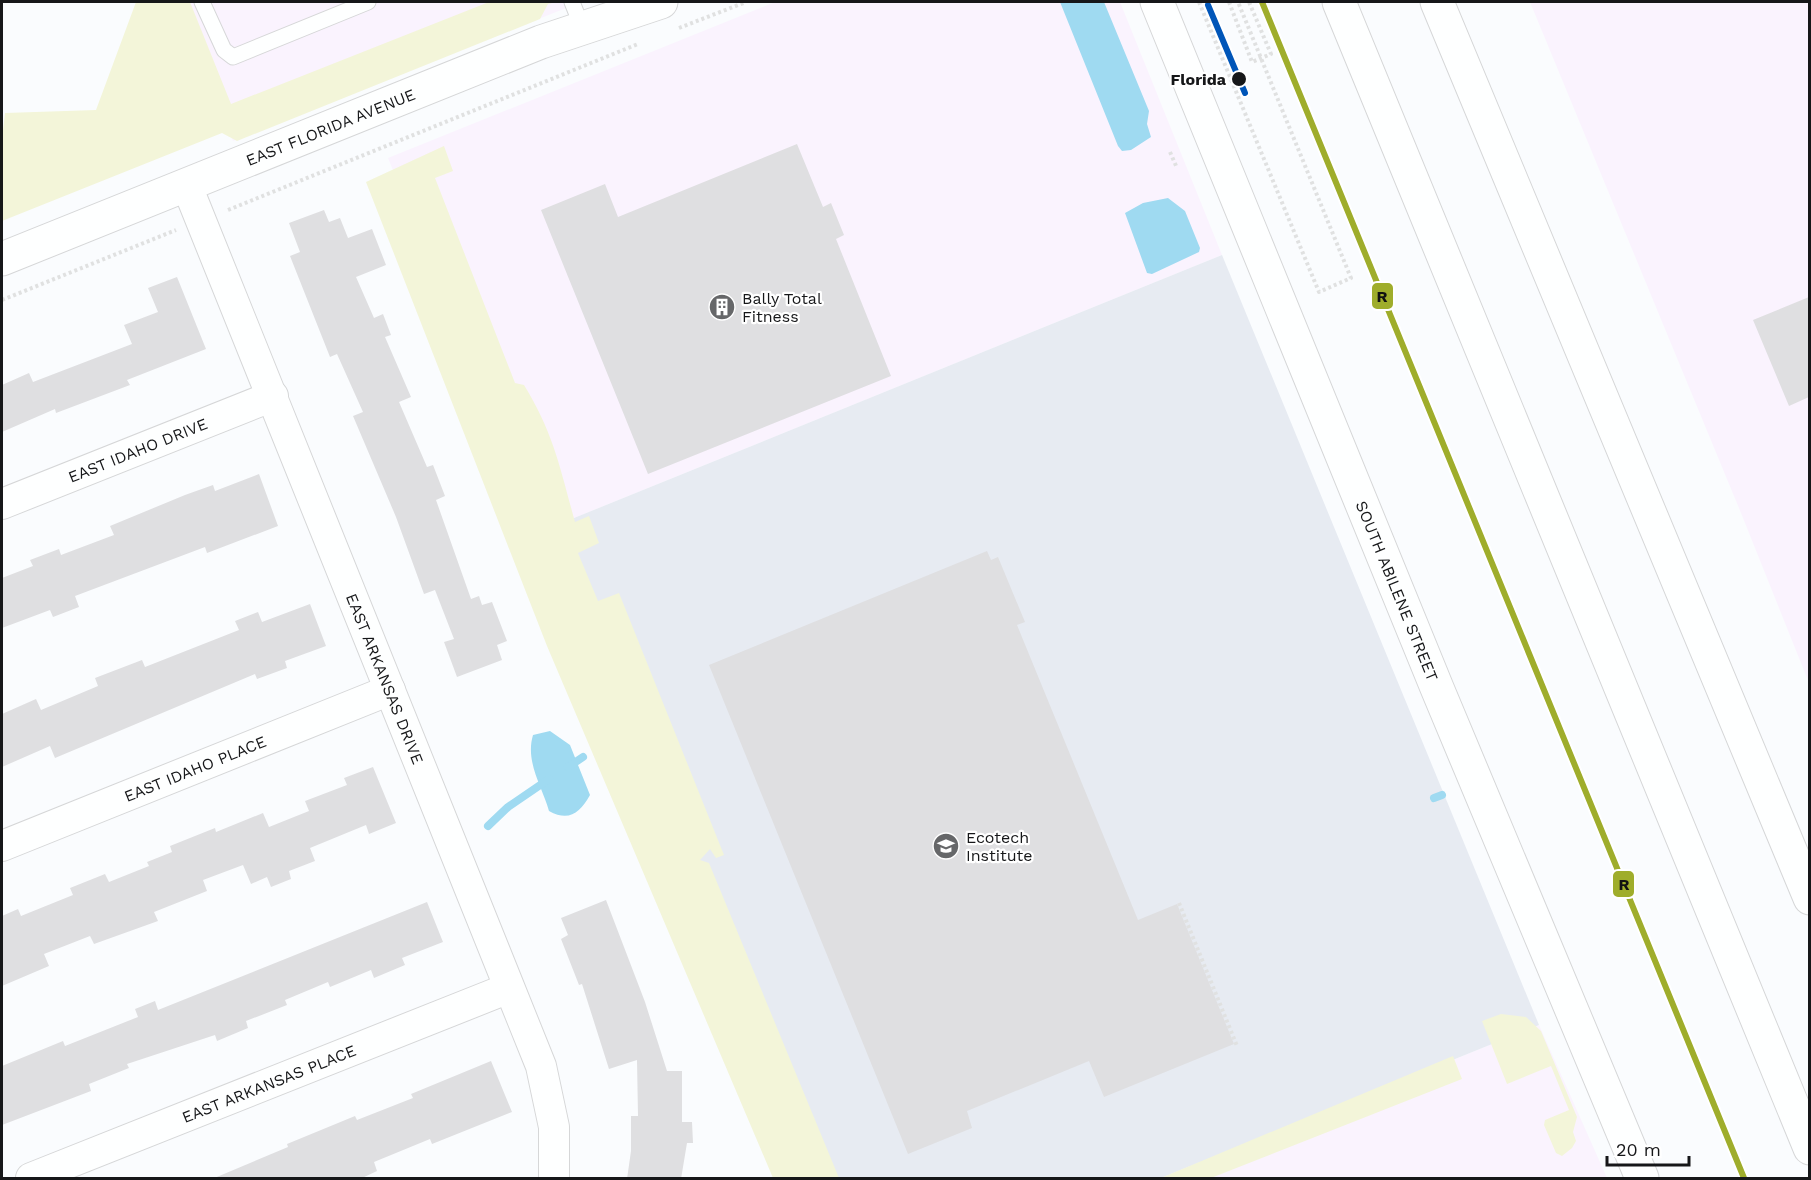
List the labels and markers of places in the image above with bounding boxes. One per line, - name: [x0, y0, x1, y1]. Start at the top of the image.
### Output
- place label: Florida: [1171, 70, 1227, 89]
- marker: Florida: [1230, 70, 1248, 88]
- place label: Bally Total Fitness: [742, 289, 822, 326]
- building icon: Bally Total Fitness: [707, 292, 737, 322]
- place label: Ecotech Institute: [966, 828, 1032, 865]
- school or university icon: Ecotech Institute: [931, 831, 961, 861]

